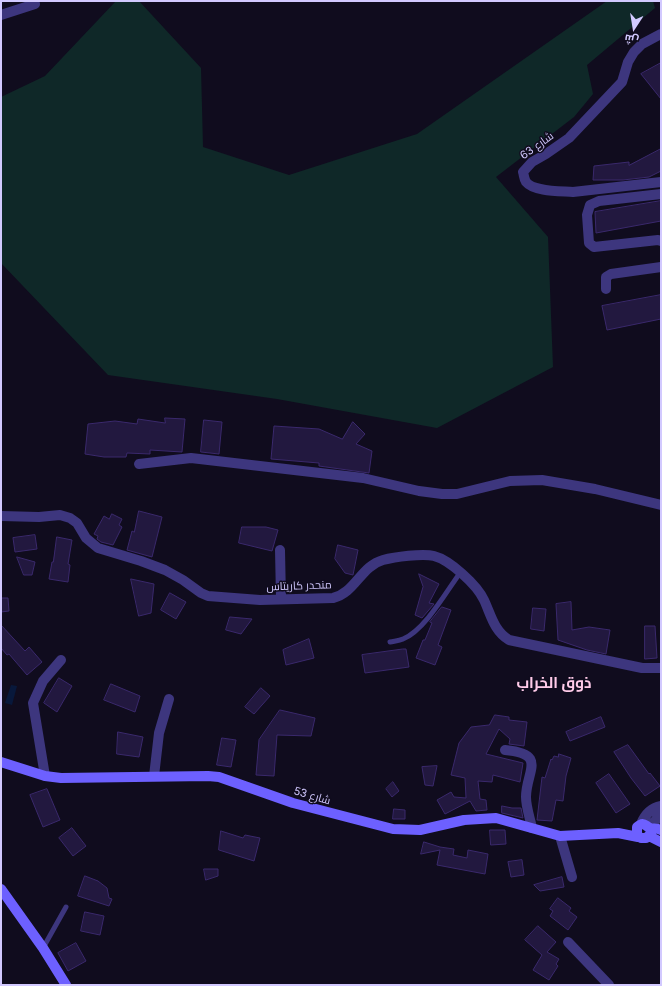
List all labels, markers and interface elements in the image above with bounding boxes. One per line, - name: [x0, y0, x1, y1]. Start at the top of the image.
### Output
- north arrow: [614, 8, 654, 48]
- text: ش: [623, 31, 640, 48]
- street label: شارع 63: [518, 129, 556, 163]
- street label: منحدر كاريتاس: [266, 578, 332, 594]
- district label: ذوق الخراب: [517, 674, 591, 692]
- street label: شارع 53: [292, 784, 332, 808]

